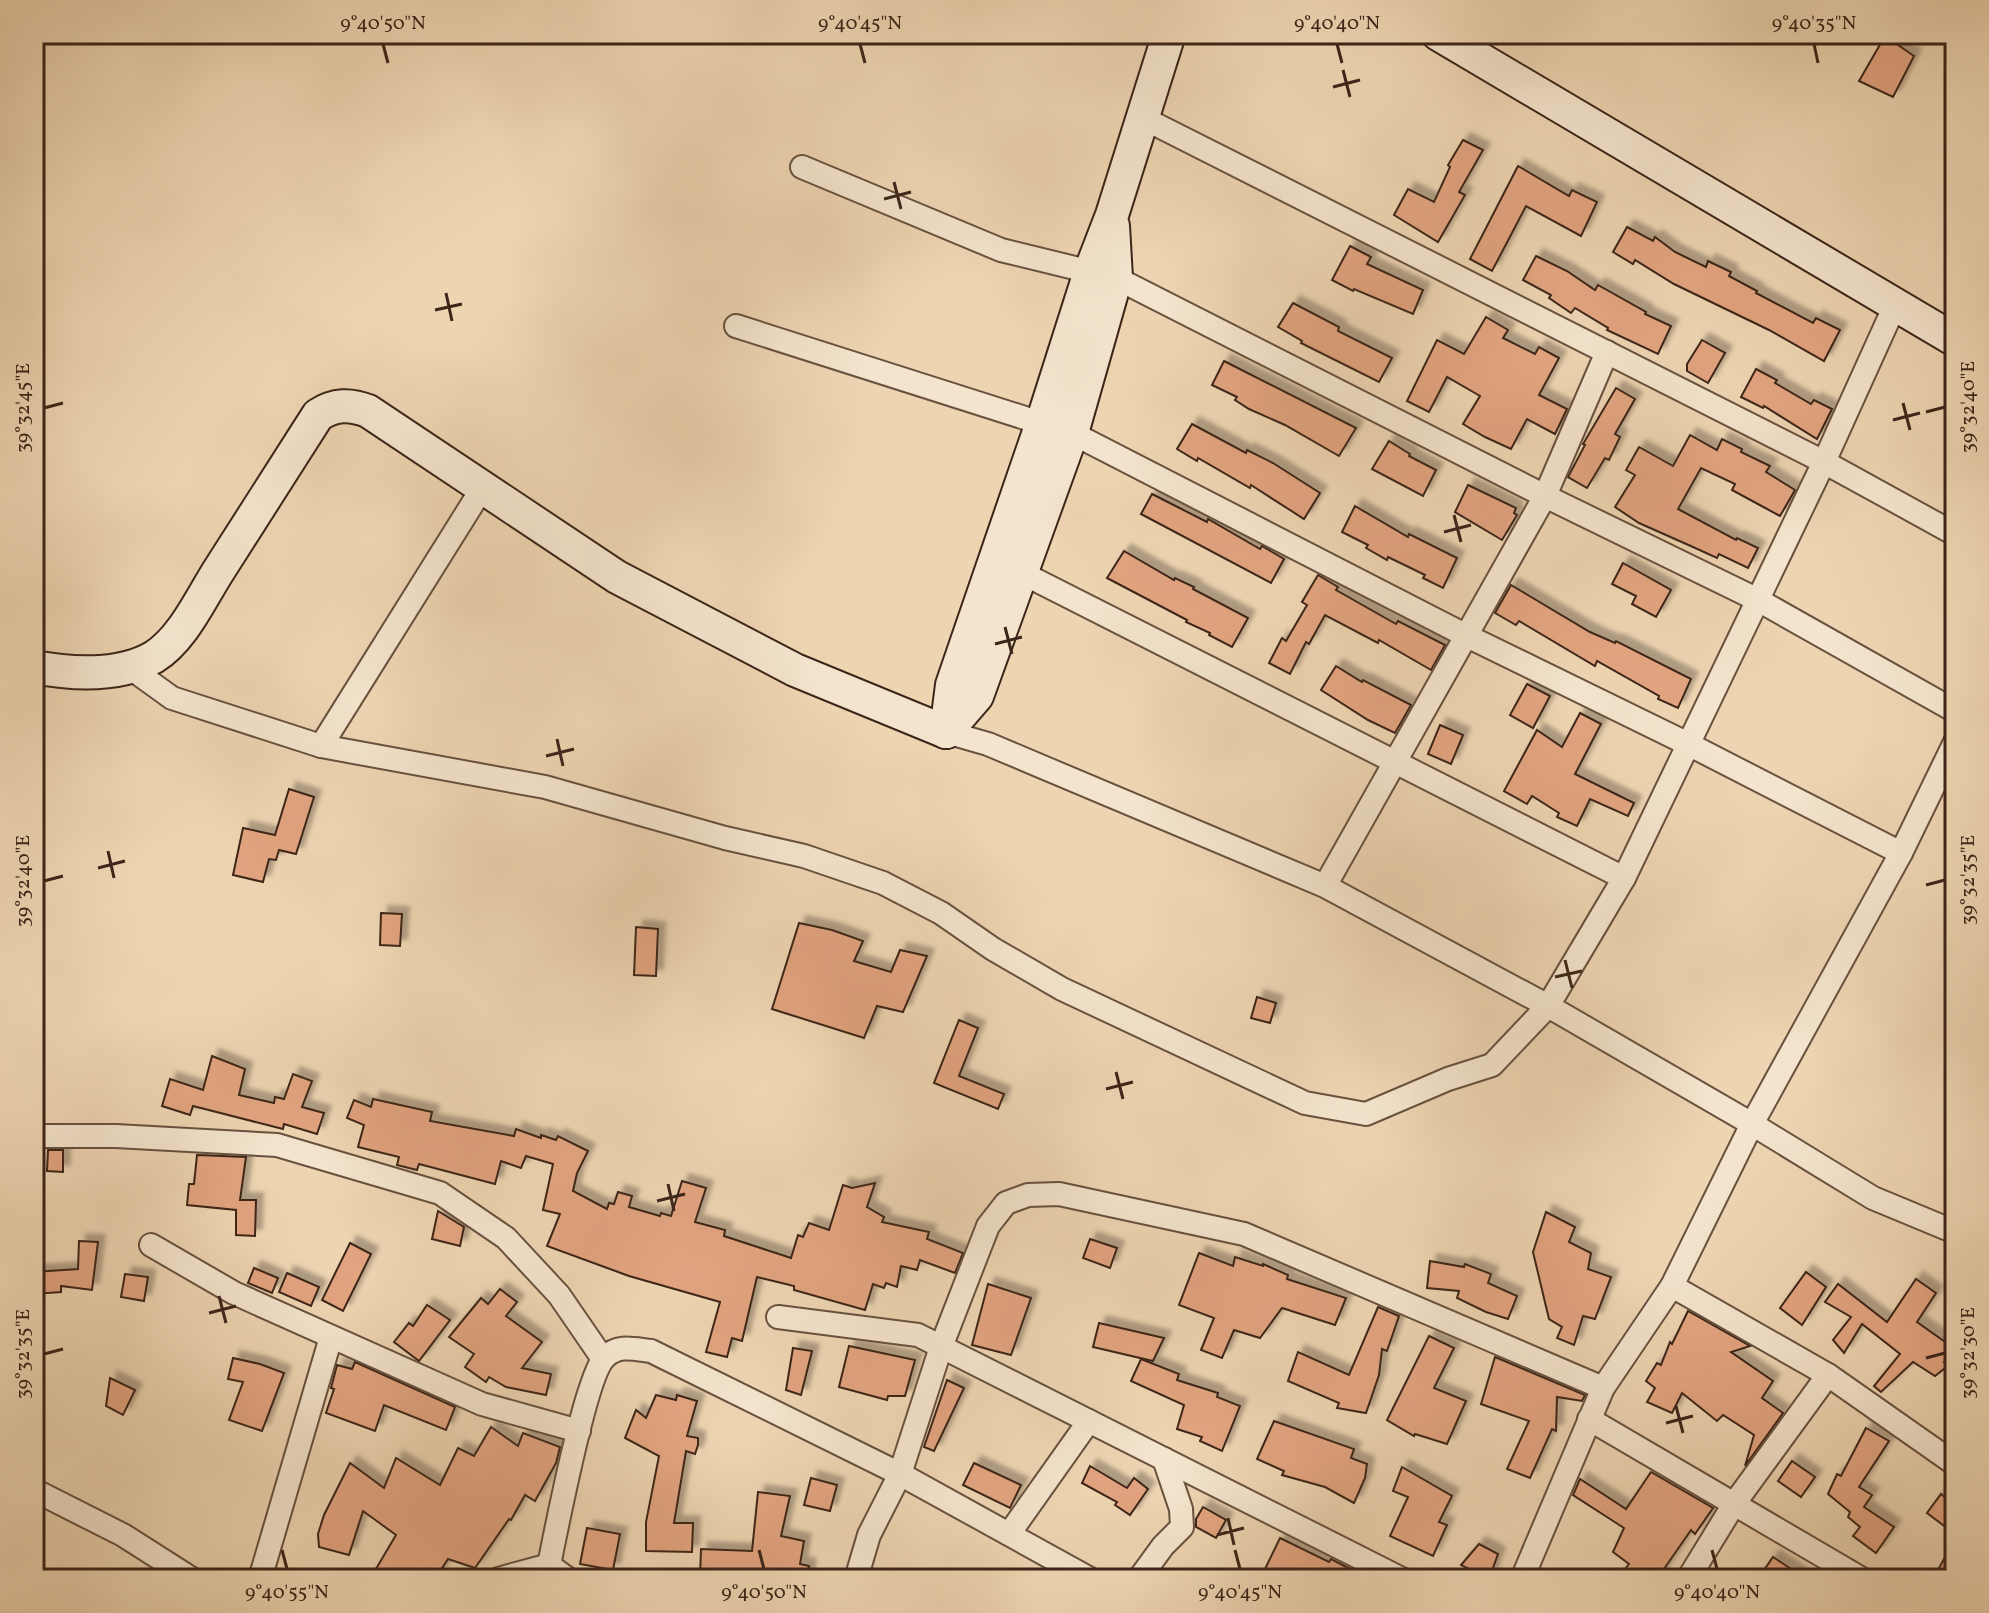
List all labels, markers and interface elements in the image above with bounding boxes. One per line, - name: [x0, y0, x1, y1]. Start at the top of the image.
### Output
- text: 9°40'50"N: [340, 10, 426, 38]
- text: 9°40'45"N: [818, 10, 902, 38]
- text: 9°40'40"N: [1294, 10, 1380, 38]
- text: 9°40'35"N: [1772, 10, 1856, 38]
- text: 39°32'40"E: [1955, 361, 1983, 453]
- text: 39°32'45"E: [10, 363, 38, 453]
- text: 39°32'40"E: [10, 835, 38, 927]
- text: 39°32'35"E: [1955, 835, 1983, 925]
- text: 39°32'30"E: [1955, 1307, 1983, 1399]
- text: 39°32'35"E: [10, 1309, 38, 1399]
- text: 9°40'55"N: [245, 1579, 329, 1607]
- text: 9°40'50"N: [721, 1579, 807, 1607]
- text: 9°40'45"N: [1198, 1579, 1282, 1607]
- text: 9°40'40"N: [1674, 1579, 1760, 1607]

